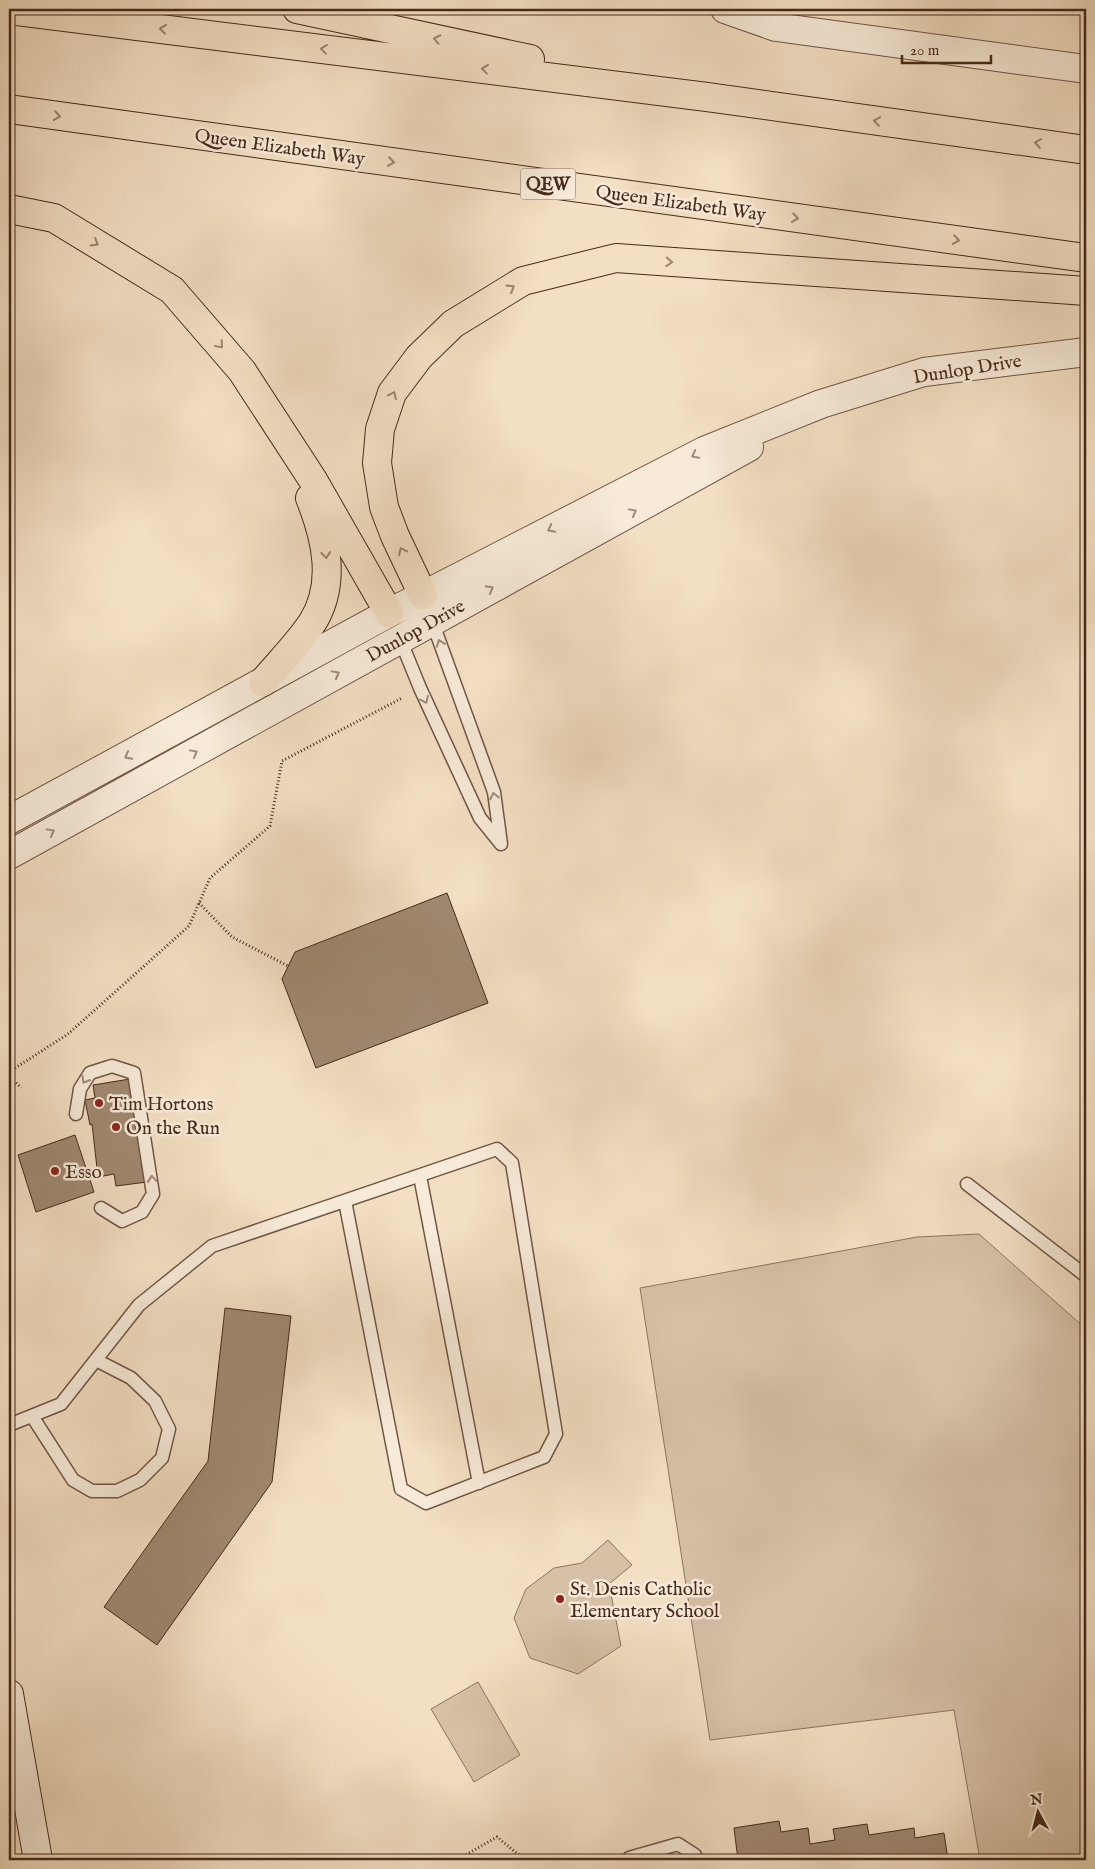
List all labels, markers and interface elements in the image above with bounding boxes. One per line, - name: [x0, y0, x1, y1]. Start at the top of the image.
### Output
- one-way arrow: [158, 24, 166, 35]
- scale bar: [902, 32, 991, 64]
- one-way arrow: [433, 34, 442, 45]
- text: 20 m: [910, 41, 940, 60]
- one-way arrow: [320, 44, 328, 55]
- one-way arrow: [481, 65, 490, 75]
- one-way arrow: [53, 110, 61, 120]
- one-way arrow: [873, 116, 881, 127]
- street label: Queen Elizabeth Way: [193, 124, 367, 172]
- one-way arrow: [1034, 138, 1042, 149]
- one-way arrow: [388, 156, 396, 167]
- road number: QEW: [520, 168, 576, 200]
- street label: Queen Elizabeth Way: [594, 180, 768, 228]
- one-way arrow: [791, 212, 799, 223]
- one-way arrow: [952, 234, 960, 245]
- one-way arrow: [90, 237, 99, 247]
- one-way arrow: [665, 257, 673, 268]
- one-way arrow: [505, 285, 515, 294]
- one-way arrow: [214, 339, 223, 348]
- street label: Dunlop Drive: [911, 350, 1023, 390]
- one-way arrow: [386, 392, 396, 401]
- one-way arrow: [691, 449, 700, 459]
- one-way arrow: [628, 508, 637, 518]
- one-way arrow: [547, 523, 556, 533]
- one-way arrow: [398, 547, 408, 556]
- one-way arrow: [320, 551, 330, 559]
- one-way arrow: [485, 586, 494, 596]
- street label: Dunlop Drive: [362, 595, 470, 669]
- one-way arrow: [436, 639, 446, 648]
- one-way arrow: [330, 670, 339, 680]
- one-way arrow: [419, 695, 430, 704]
- one-way arrow: [124, 749, 133, 759]
- one-way arrow: [188, 749, 197, 759]
- one-way arrow: [489, 792, 500, 800]
- one-way arrow: [46, 828, 55, 838]
- one-way arrow: [82, 1075, 92, 1084]
- place label: Tim Hortons: [109, 1093, 213, 1117]
- marker: Tim Hortons: [93, 1097, 105, 1109]
- place label: On the Run: [126, 1117, 220, 1141]
- marker: On the Run: [110, 1121, 122, 1133]
- place label: Esso: [65, 1161, 102, 1185]
- marker: Esso: [49, 1165, 61, 1177]
- one-way arrow: [147, 1175, 158, 1183]
- place label: St. Denis Catholic Elementary School: [570, 1578, 720, 1624]
- marker: St. Denis Catholic Elementary School: [554, 1593, 566, 1605]
- north arrow: [1012, 1786, 1062, 1836]
- text: N: [1028, 1790, 1044, 1810]

